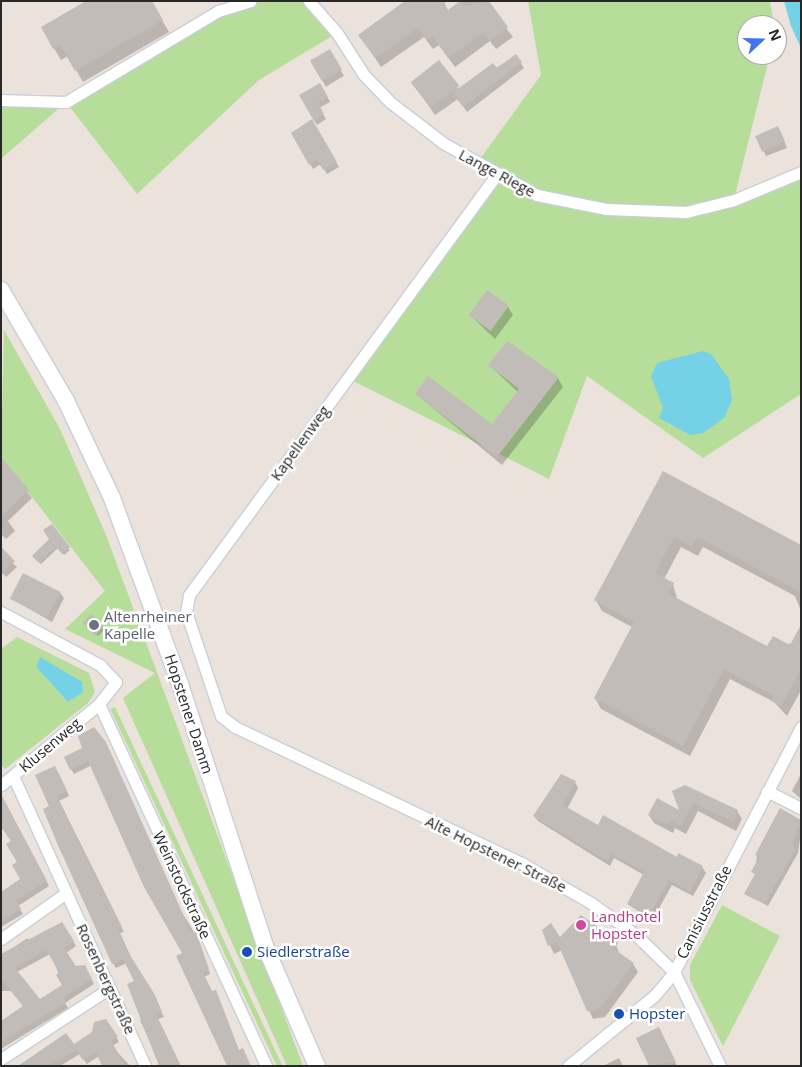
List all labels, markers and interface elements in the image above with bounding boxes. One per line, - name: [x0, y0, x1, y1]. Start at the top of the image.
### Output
- north arrow: [737, 15, 787, 65]
- text: N: [765, 26, 786, 44]
- street label: Lange Riege: [456, 145, 538, 201]
- street label: Kapellenweg: [267, 402, 333, 484]
- place label: Altenrheiner Kapelle: [104, 607, 192, 642]
- marker: Altenrheiner Kapelle: [88, 619, 100, 631]
- street label: Hopstener Damm: [161, 652, 217, 776]
- street label: Klusenweg: [15, 714, 85, 776]
- street label: Alte Hopstener Straße: [423, 812, 569, 896]
- street label: Weinstockstraße: [149, 828, 215, 942]
- street label: Canisiusstraße: [673, 862, 735, 962]
- place label: Landhotel Hopster: [591, 907, 661, 942]
- marker: Landhotel Hopster: [575, 919, 587, 931]
- street label: Rosenbergstraße: [73, 921, 139, 1037]
- place label: Siedlerstraße: [257, 943, 350, 961]
- marker: Siedlerstraße: [241, 946, 253, 958]
- place label: Hopster: [629, 1005, 685, 1023]
- marker: Hopster: [613, 1008, 625, 1020]

